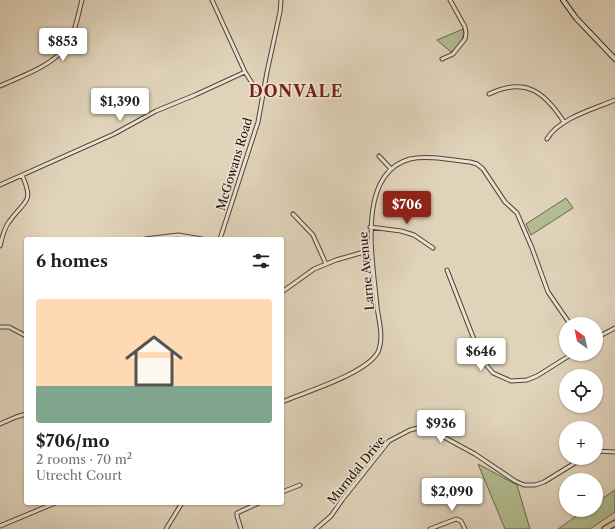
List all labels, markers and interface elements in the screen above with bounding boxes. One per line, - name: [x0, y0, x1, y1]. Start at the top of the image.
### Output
- pin: $853: [39, 28, 87, 62]
- text: $853: [48, 33, 78, 49]
- district label: DONVALE: [249, 81, 343, 101]
- pin: $1,390: [87, 88, 153, 122]
- text: $1,390: [100, 93, 140, 109]
- street label: McGowans Road: [213, 115, 255, 212]
- pin: $706: [383, 191, 431, 225]
- text: $706: [392, 196, 422, 212]
- street label: Larne Avenue: [355, 231, 377, 311]
- icon: filters: [250, 250, 272, 272]
- text: 6 homes: [36, 251, 108, 271]
- north arrow: [559, 317, 603, 361]
- map controls: [559, 317, 603, 517]
- icon: home: [118, 325, 190, 397]
- pin: $646: [457, 338, 505, 372]
- text: $646: [466, 343, 496, 359]
- button: locate: [559, 369, 603, 413]
- pin: $936: [417, 410, 465, 444]
- text: $936: [426, 415, 456, 431]
- button: +: [559, 421, 603, 465]
- text: $706/mo: [36, 431, 109, 451]
- street label: Murndal Drive: [324, 433, 388, 507]
- text: 2 rooms · 70 m²: [36, 451, 132, 467]
- text: Utrecht Court: [36, 467, 122, 483]
- button: −: [559, 473, 603, 517]
- pin: $2,090: [419, 478, 485, 512]
- text: $2,090: [431, 483, 473, 499]

